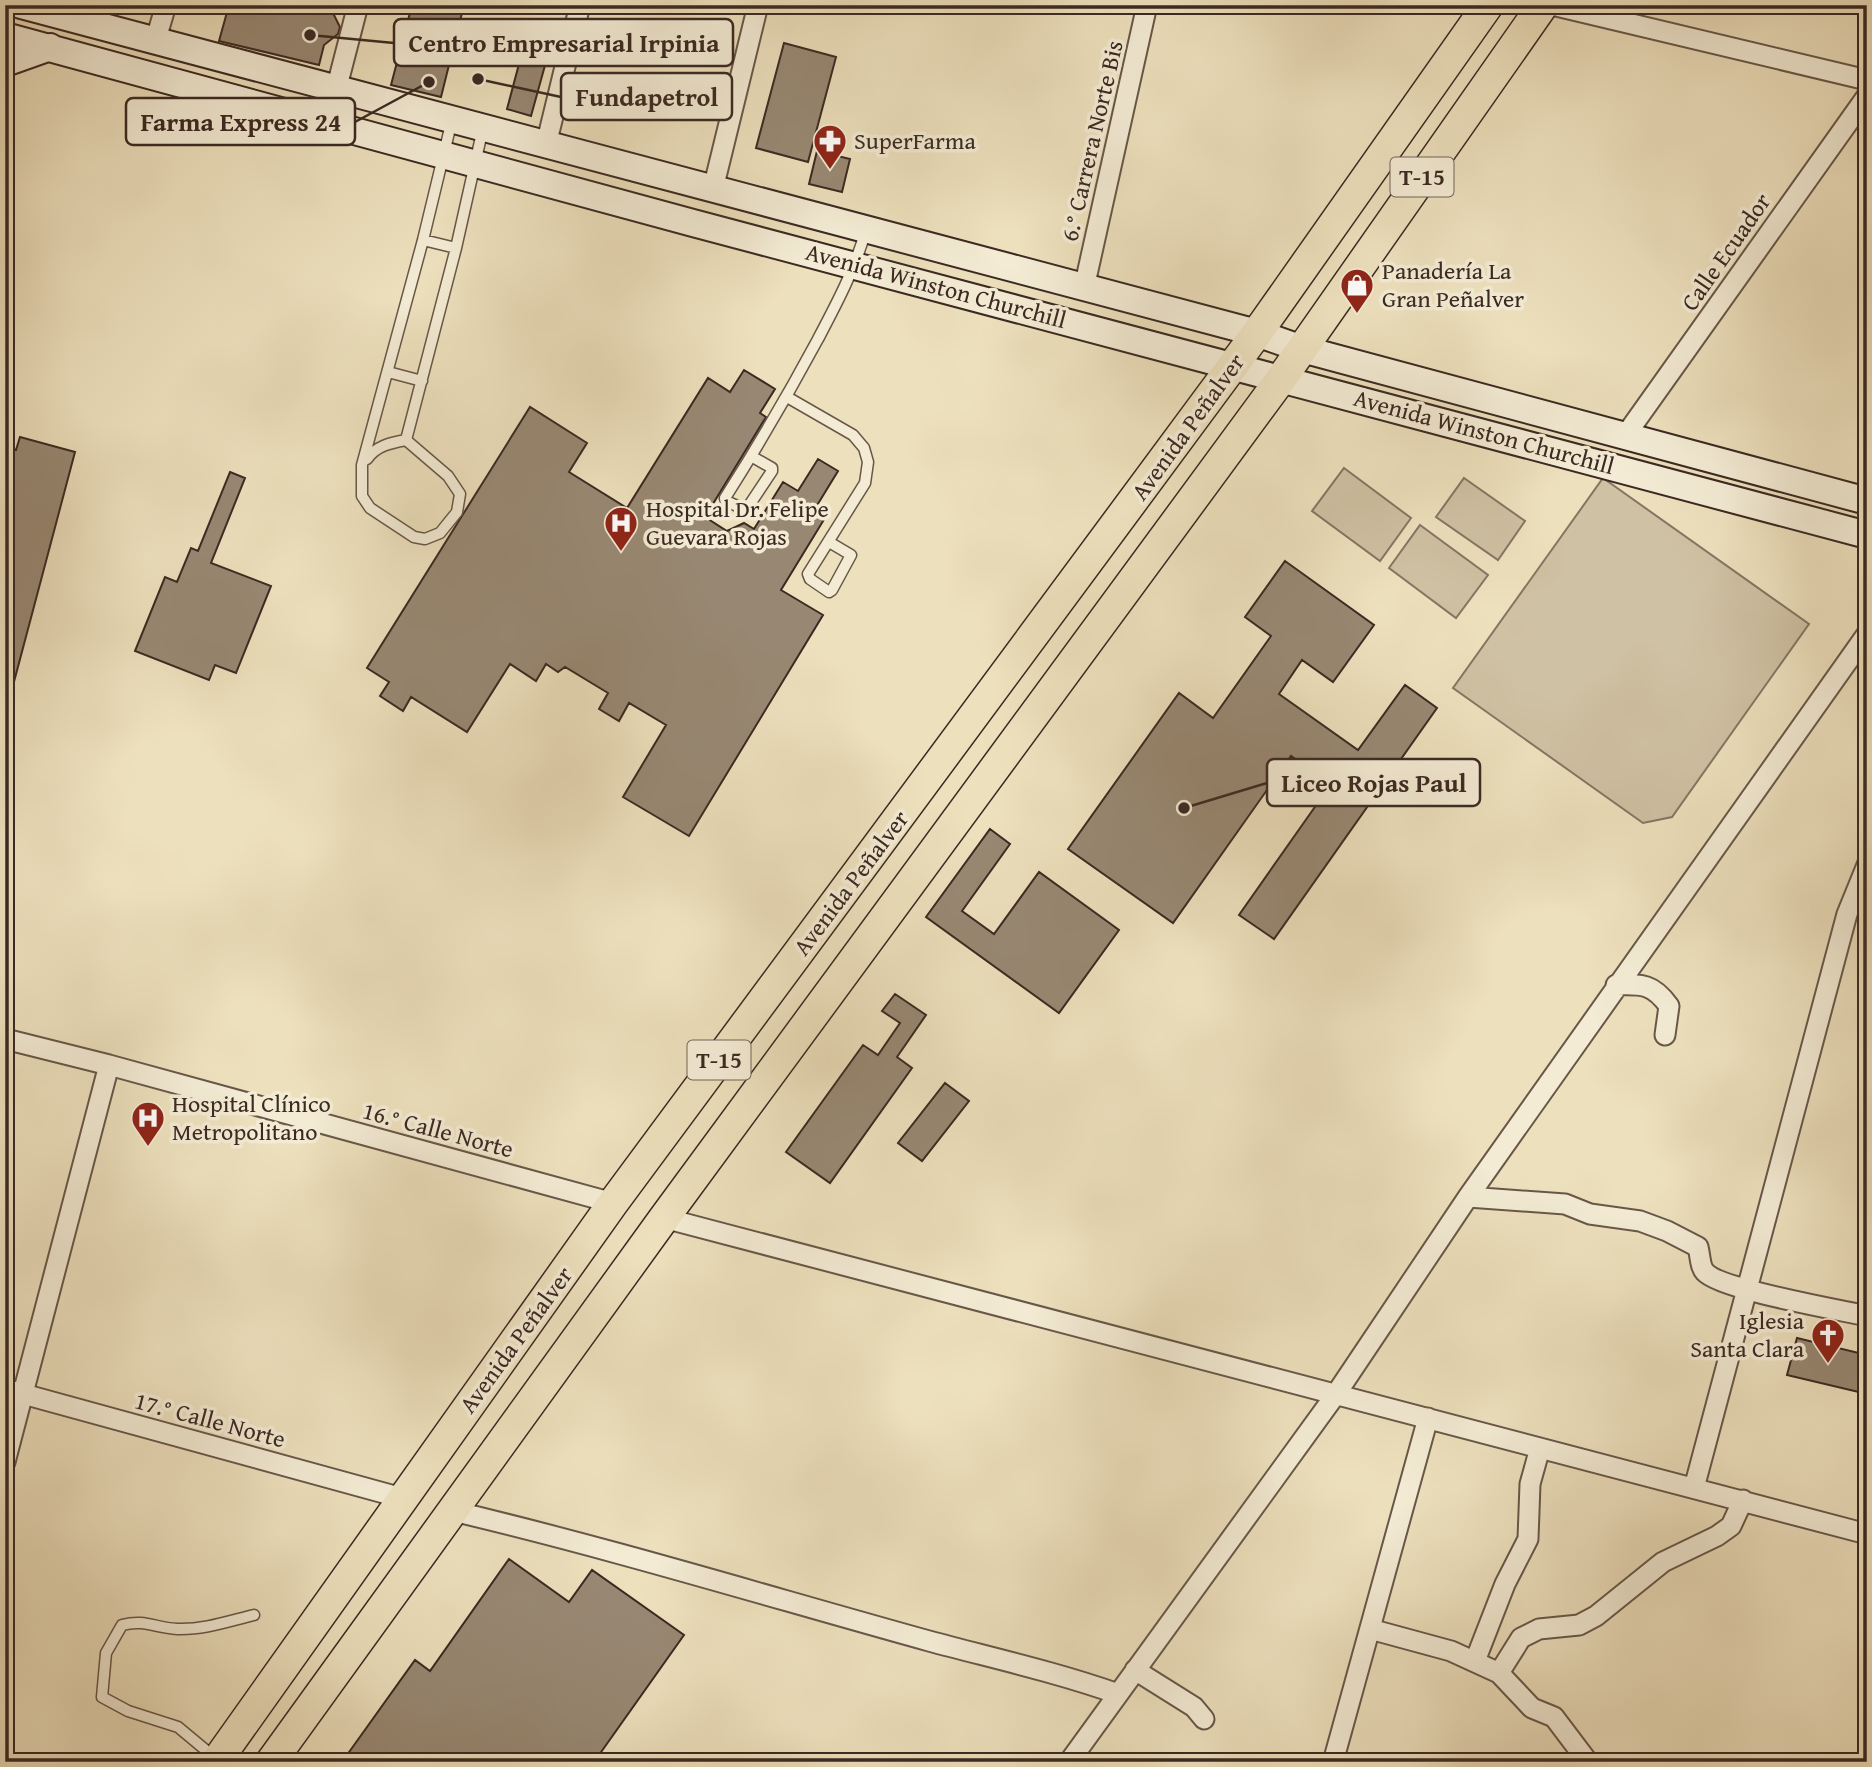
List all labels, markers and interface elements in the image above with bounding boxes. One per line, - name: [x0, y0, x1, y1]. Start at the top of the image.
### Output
- callout: Centro Empresarial Irpinia: [394, 19, 733, 66]
- text: Centro Empresarial Irpinia: [408, 23, 720, 62]
- street label: 6.° Carrera Norte Bis: [1051, 37, 1132, 245]
- callout: Fundapetrol: [561, 73, 732, 120]
- text: Fundapetrol: [576, 77, 718, 116]
- callout: Farma Express 24: [126, 98, 355, 145]
- text: Farma Express 24: [141, 102, 341, 141]
- pharmacy icon: SuperFarma: [811, 122, 849, 171]
- place label: SuperFarma: [854, 123, 976, 158]
- road number: T-15: [1390, 158, 1454, 196]
- street label: Calle Ecuador: [1672, 186, 1779, 318]
- street label: Avenida Winston Churchill: [802, 234, 1070, 337]
- place label: Panadería La Gran Peñalver: [1382, 253, 1524, 316]
- shop icon: Panadería La Gran Peñalver: [1338, 266, 1376, 315]
- street label: Avenida Peñalver: [1122, 346, 1253, 507]
- street label: Avenida Winston Churchill: [1350, 380, 1618, 483]
- place label: Hospital Dr. Felipe Guevara Rojas: [646, 491, 829, 554]
- hospital icon: Hospital Dr. Felipe Guevara Rojas: [602, 504, 640, 553]
- callout: Liceo Rojas Paul: [1267, 759, 1480, 806]
- text: Liceo Rojas Paul: [1281, 763, 1467, 802]
- street label: Avenida Peñalver: [784, 803, 917, 963]
- road number: T-15: [688, 1040, 750, 1079]
- place label: Hospital Clínico Metropolitano: [172, 1086, 331, 1149]
- street label: 16.° Calle Norte: [359, 1093, 517, 1166]
- hospital icon: Hospital Clínico Metropolitano: [129, 1099, 167, 1148]
- street label: Avenida Peñalver: [450, 1259, 581, 1420]
- place label: Iglesia Santa Clara: [1690, 1303, 1805, 1366]
- church icon: Iglesia Santa Clara: [1809, 1316, 1847, 1365]
- street label: 17.° Calle Norte: [131, 1383, 289, 1456]

